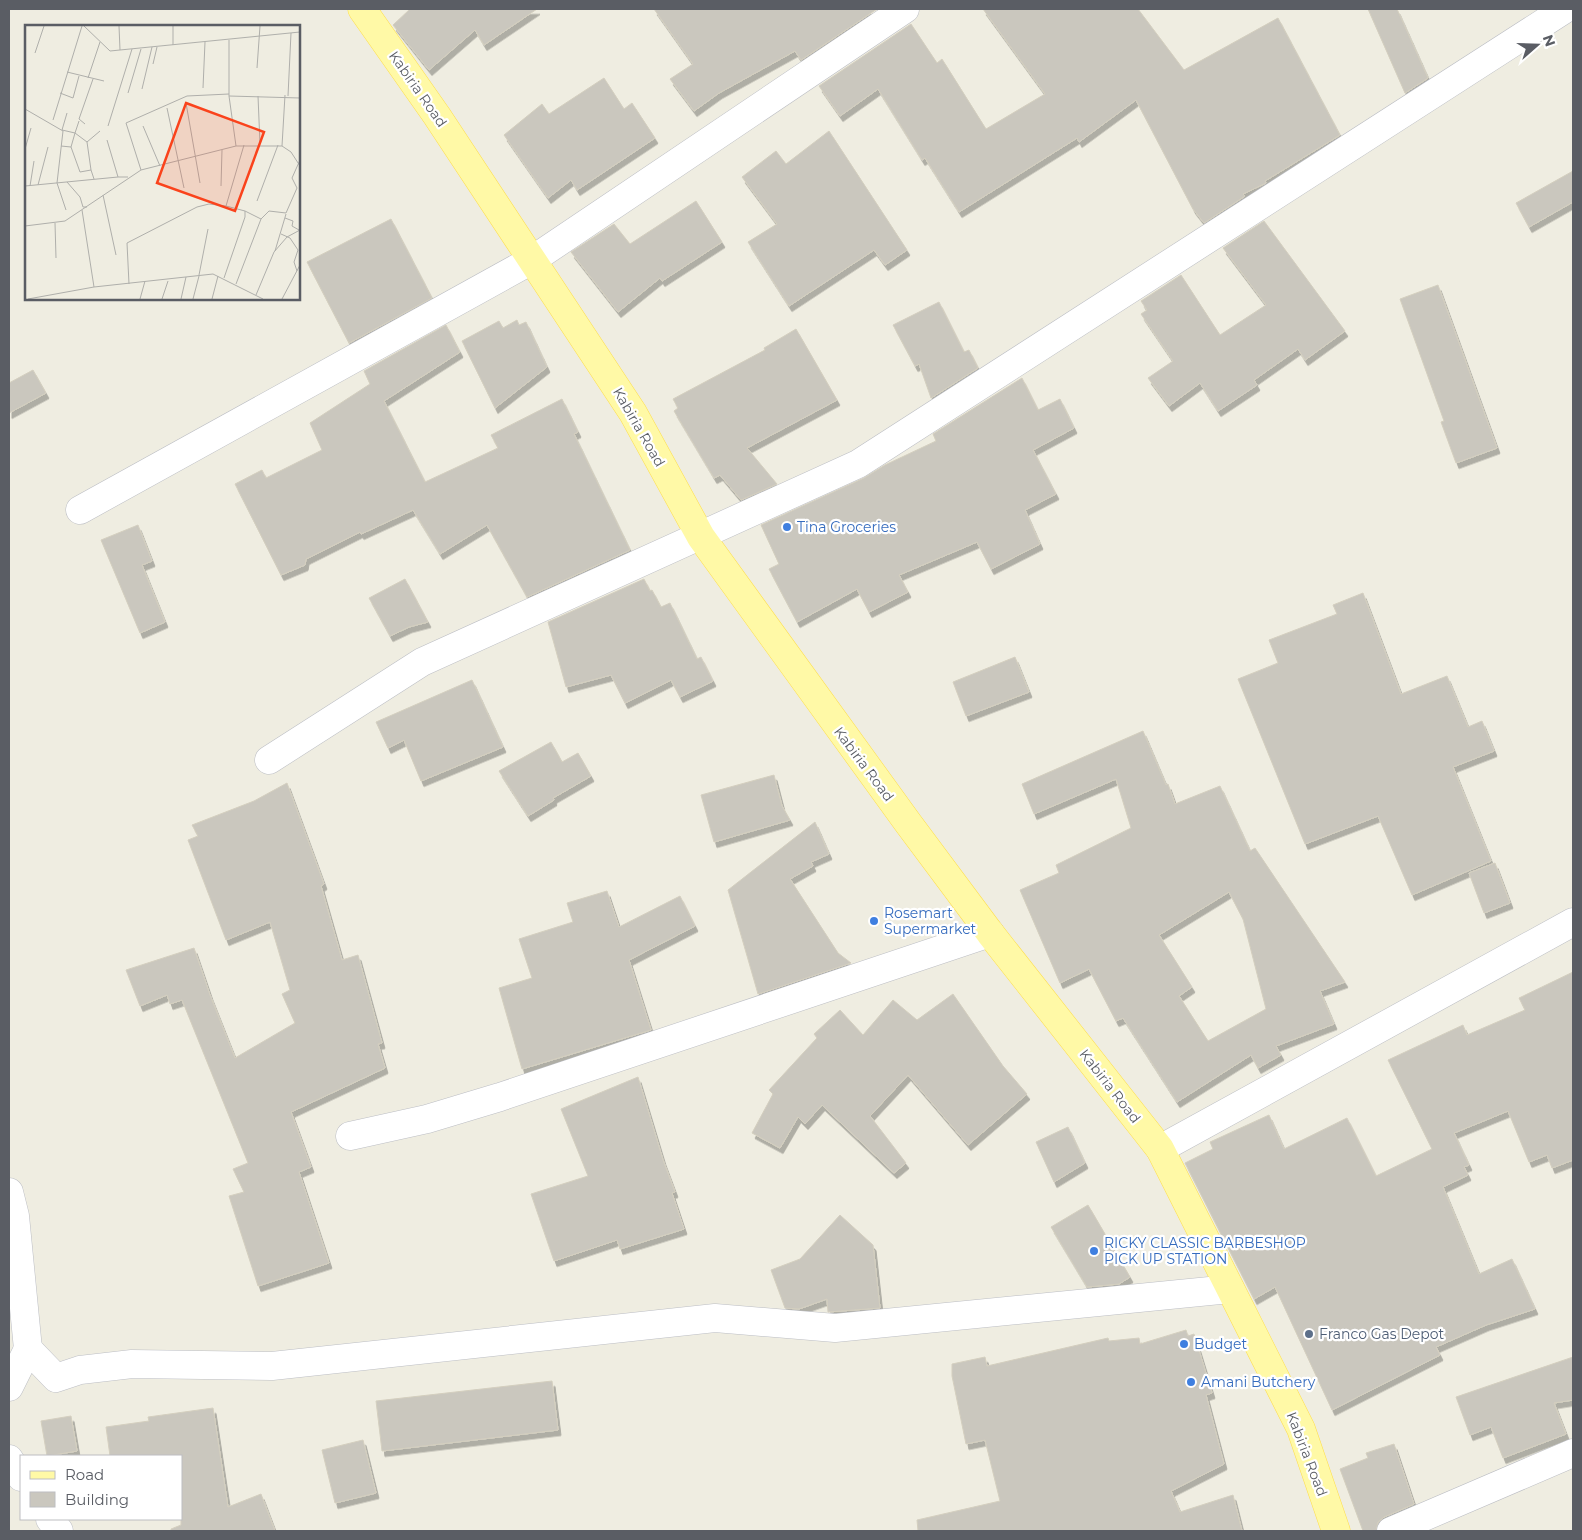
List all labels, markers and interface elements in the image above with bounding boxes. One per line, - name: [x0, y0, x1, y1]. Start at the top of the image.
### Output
- north arrow: [1512, 20, 1562, 70]
- inset map: [25, 25, 300, 300]
- text: N: [1539, 32, 1560, 49]
- street label: Kabiria Road: [385, 47, 451, 131]
- street label: Kabiria Road: [609, 384, 669, 470]
- place label: Tina Groceries: [797, 518, 896, 536]
- marker: Tina Groceries: [781, 521, 793, 533]
- street label: Kabiria Road: [830, 723, 898, 805]
- place label: Rosemart Supermarket: [884, 904, 977, 938]
- marker: Rosemart Supermarket: [868, 915, 880, 927]
- street label: Kabiria Road: [1075, 1045, 1145, 1127]
- place label: RICKY CLASSIC BARBESHOP PICK UP STATION: [1104, 1234, 1306, 1268]
- marker: RICKY CLASSIC BARBESHOP PICK UP STATION: [1088, 1245, 1100, 1257]
- place label: Franco Gas Depot: [1319, 1325, 1445, 1343]
- marker: Franco Gas Depot: [1303, 1328, 1315, 1340]
- place label: Budget: [1194, 1335, 1248, 1353]
- marker: Budget: [1178, 1338, 1190, 1350]
- place label: Amani Butchery: [1201, 1373, 1316, 1391]
- marker: Amani Butchery: [1185, 1376, 1197, 1388]
- street label: Kabiria Road: [1283, 1409, 1331, 1499]
- legend: [20, 1455, 182, 1520]
- text: Road: [65, 1465, 104, 1484]
- text: Building: [65, 1490, 129, 1509]

